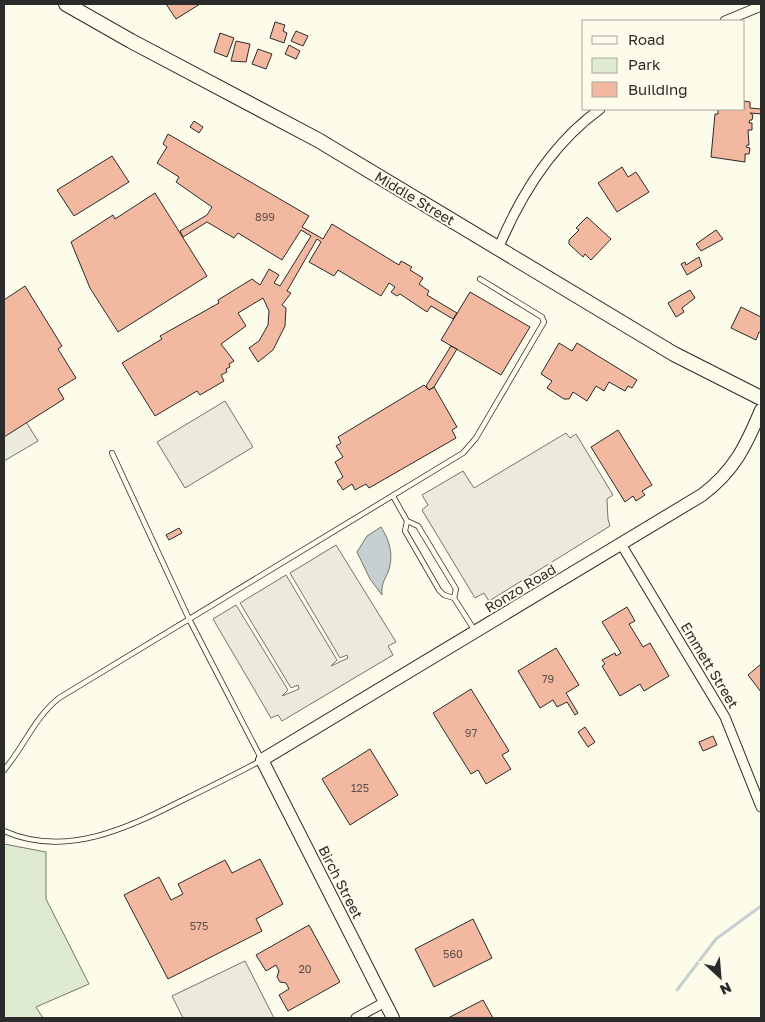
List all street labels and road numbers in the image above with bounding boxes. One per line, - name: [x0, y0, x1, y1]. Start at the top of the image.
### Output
- street label: Middle Street: [372, 167, 458, 229]
- street label: Ronzo Road: [481, 560, 559, 616]
- street label: Emmett Street: [678, 619, 742, 711]
- street label: Birch Street: [315, 843, 367, 921]

